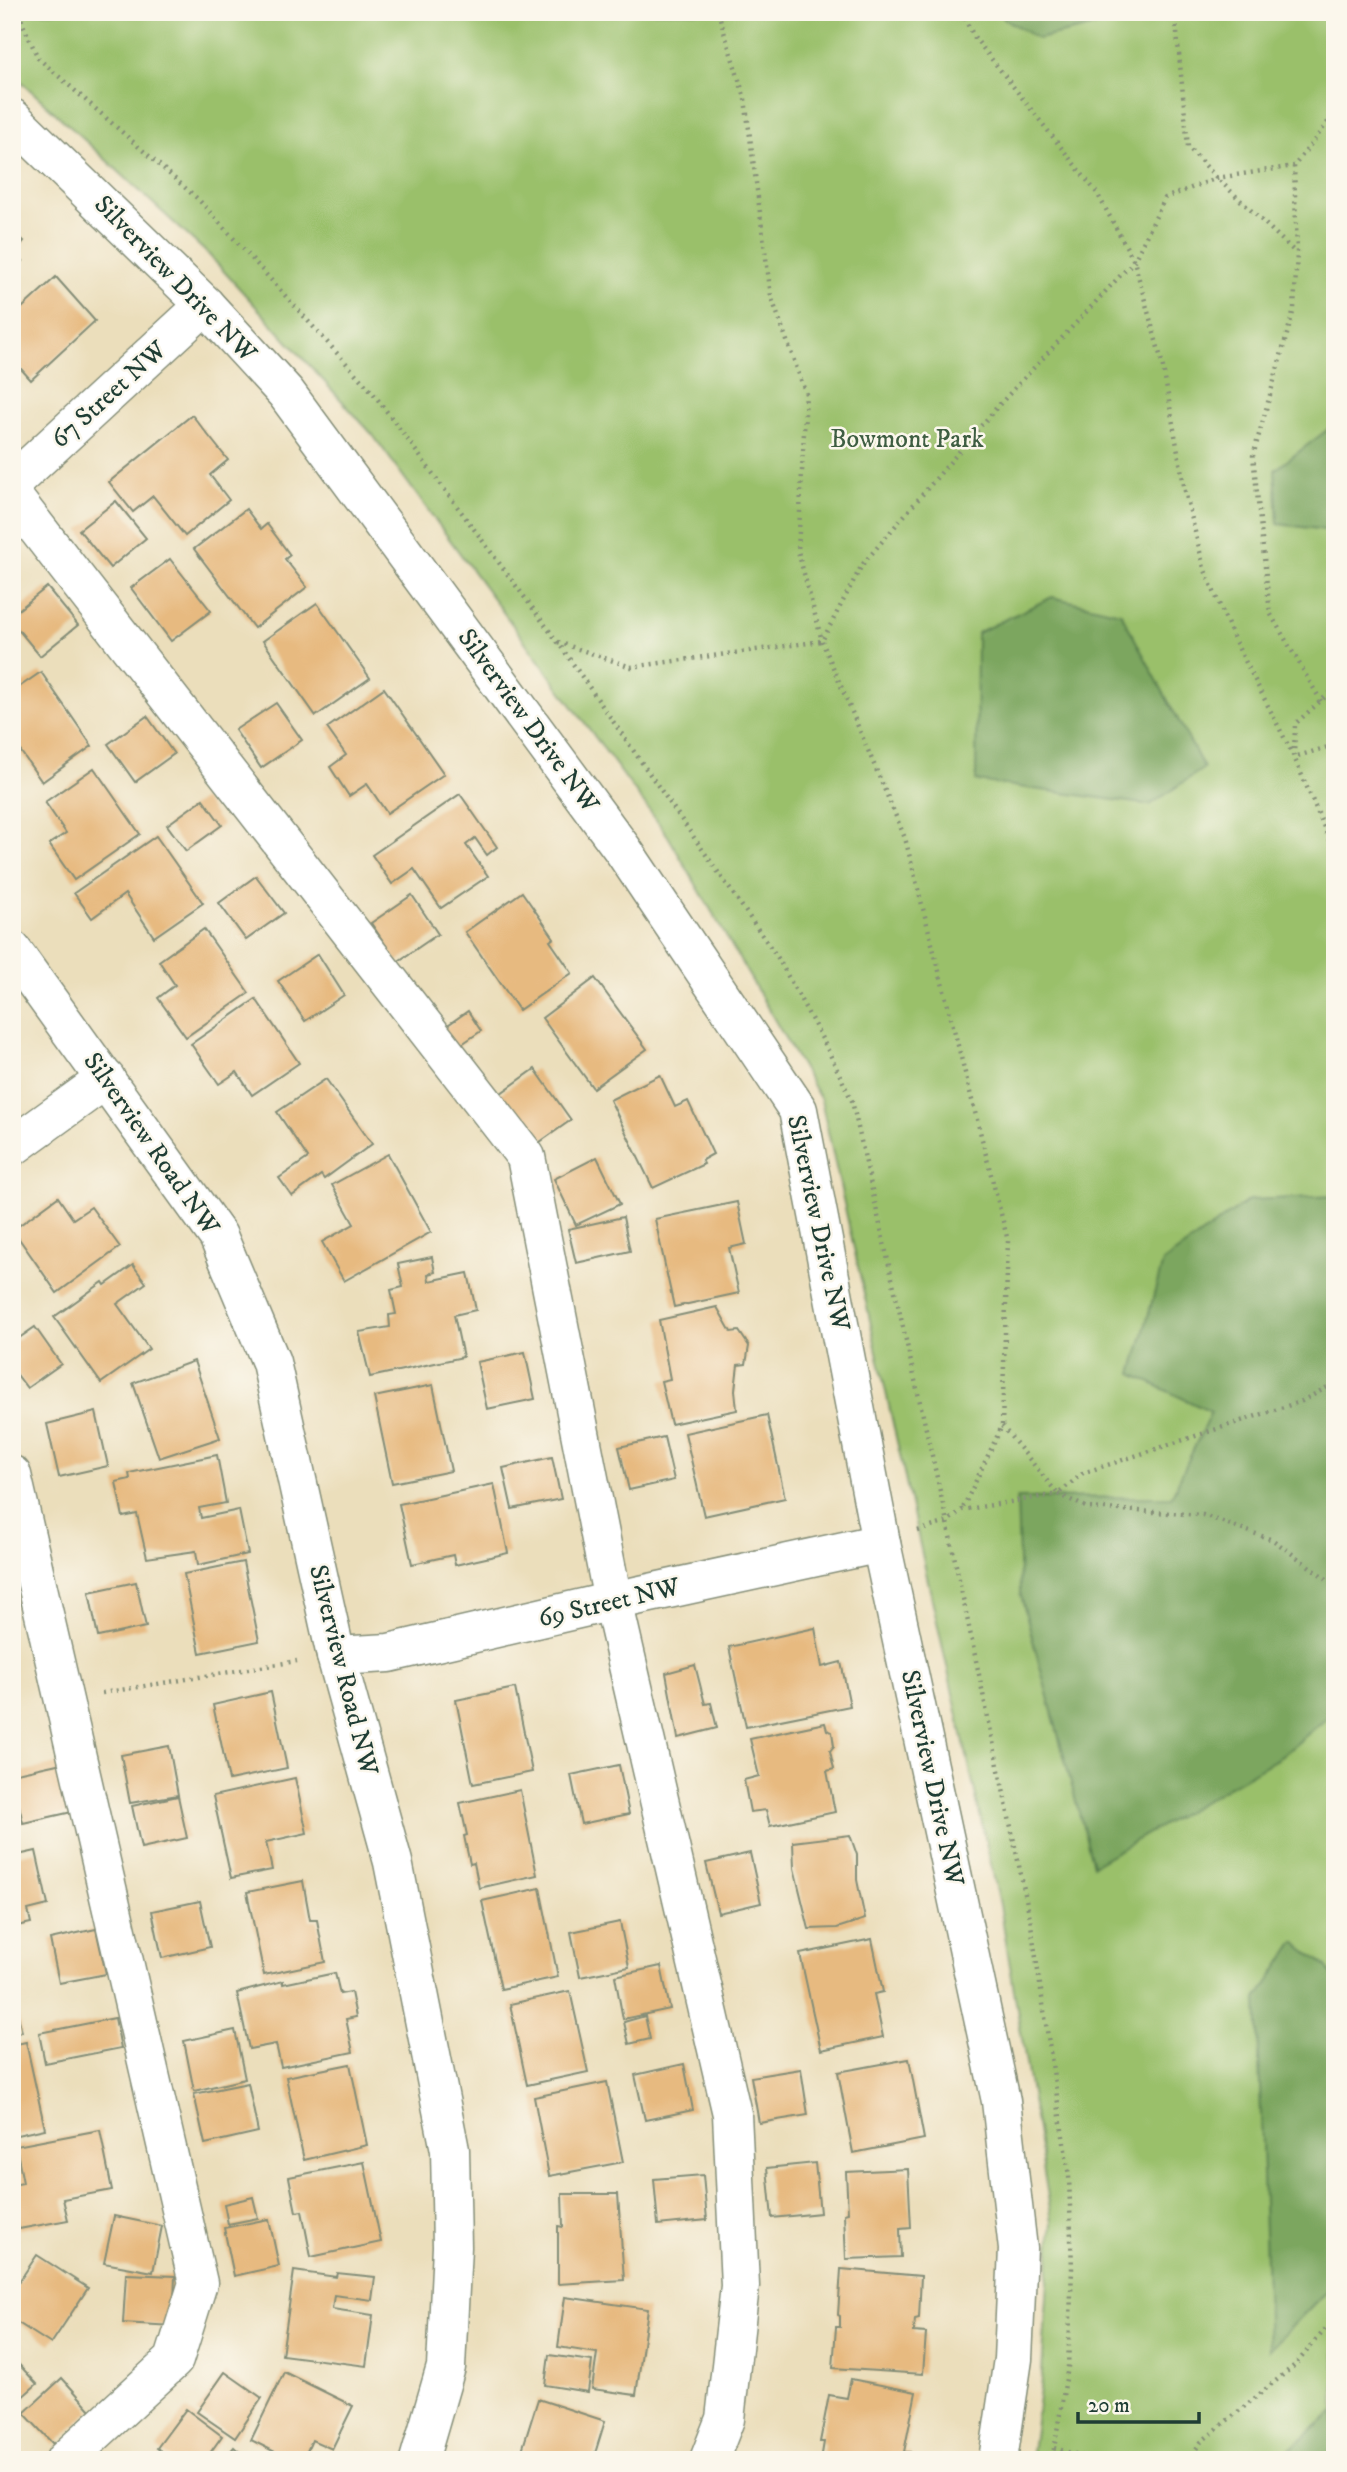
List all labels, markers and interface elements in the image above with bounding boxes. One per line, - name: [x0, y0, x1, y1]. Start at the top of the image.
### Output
- street label: Silverview Drive NW: [87, 188, 264, 370]
- street label: 67 Street NW: [44, 333, 175, 456]
- park label: Bowmont Park: [830, 423, 984, 456]
- street label: Silverview Drive NW: [450, 622, 607, 821]
- street label: Silverview Road NW: [76, 1046, 227, 1243]
- street label: Silverview Drive NW: [779, 1112, 857, 1335]
- street label: Silverview Road NW: [301, 1561, 385, 1780]
- street label: 69 Street NW: [535, 1570, 684, 1635]
- street label: Silverview Drive NW: [893, 1667, 971, 1890]
- scale bar: [1078, 2381, 1198, 2425]
- text: 20 m: [1088, 2393, 1130, 2419]

